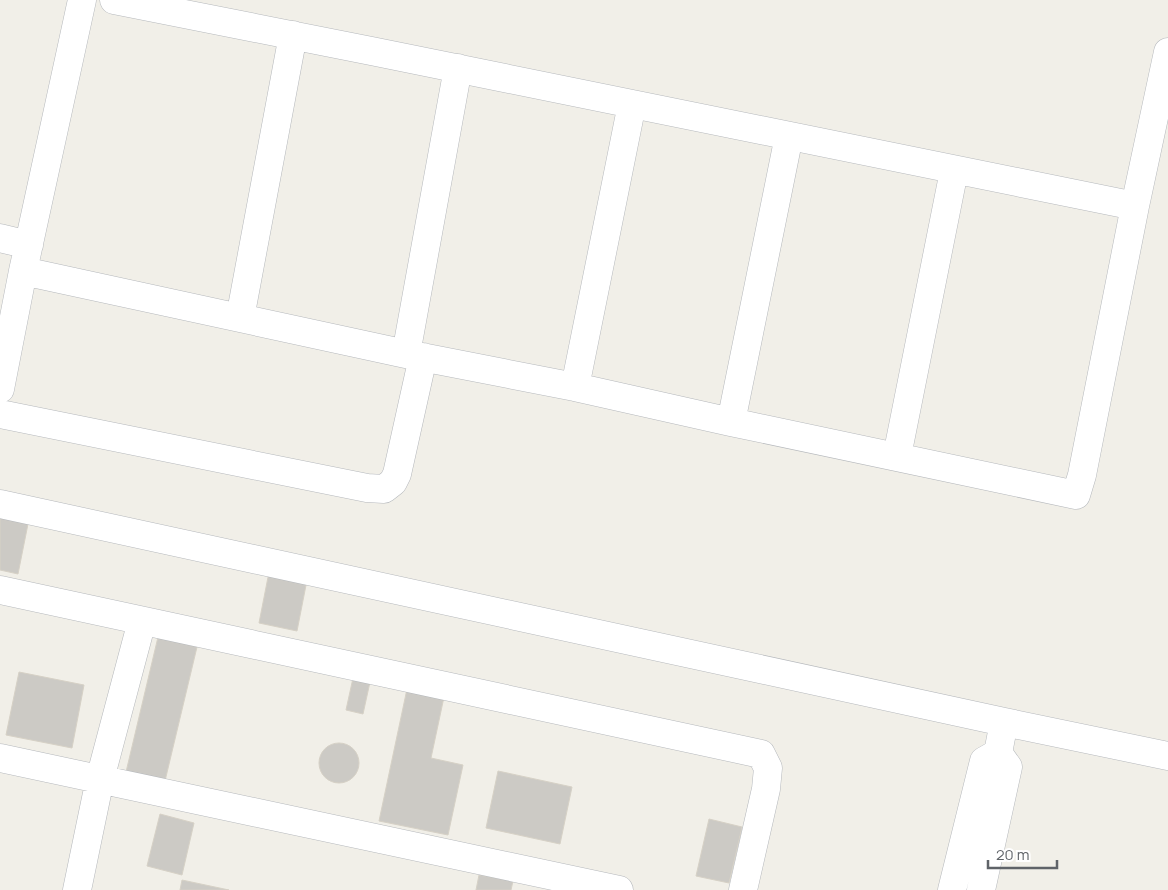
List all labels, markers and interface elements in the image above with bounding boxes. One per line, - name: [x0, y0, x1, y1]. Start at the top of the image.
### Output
- scale bar: [988, 838, 1057, 870]
- text: 20 m: [996, 844, 1029, 865]

